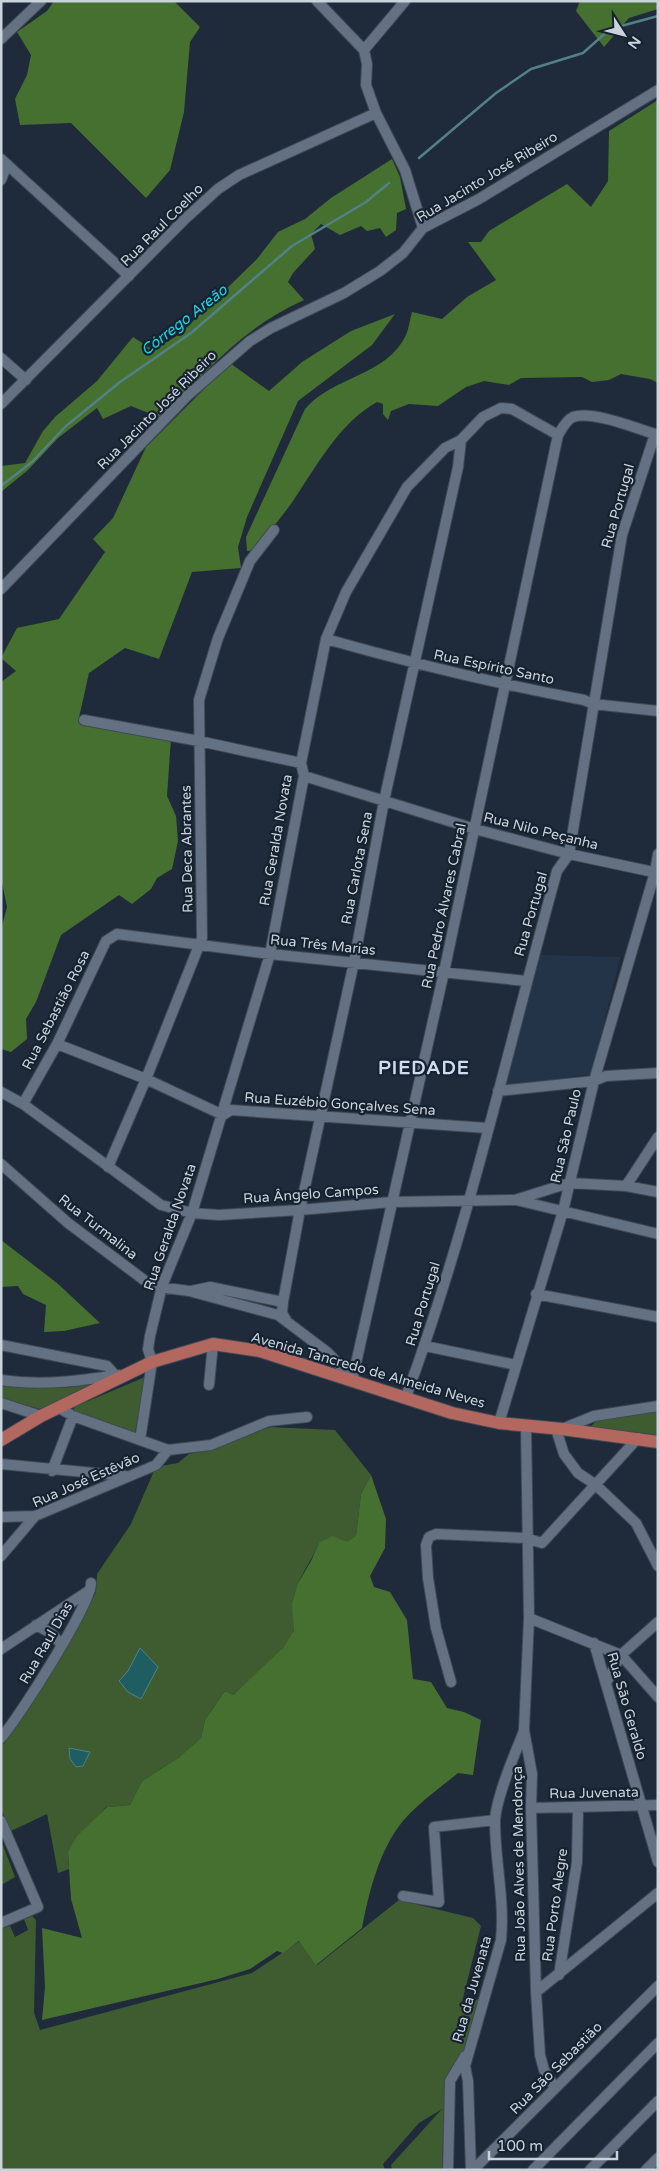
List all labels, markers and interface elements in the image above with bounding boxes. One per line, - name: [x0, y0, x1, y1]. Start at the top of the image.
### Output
- north arrow: [599, 10, 649, 60]
- text: N: [624, 33, 644, 52]
- street label: Rua Jacinto José Ribeiro: [413, 128, 561, 226]
- street label: Rua Raul Coelho: [117, 180, 207, 270]
- water label: Córrego Areão: [137, 280, 231, 359]
- street label: Rua Jacinto José Ribeiro: [94, 347, 220, 473]
- street label: Rua Portugal: [598, 462, 638, 550]
- street label: Rua Espírito Santo: [432, 646, 556, 688]
- street label: Rua Geralda Novata: [256, 773, 296, 907]
- street label: Rua Deca Abrantes: [177, 785, 197, 913]
- street label: Rua Nilo Peçanha: [482, 809, 600, 853]
- street label: Rua Carlota Sena: [338, 810, 376, 926]
- street label: Rua Pedro Álvares Cabral: [418, 822, 470, 990]
- street label: Rua Portugal: [511, 870, 551, 958]
- street label: Rua Três Marias: [269, 931, 377, 959]
- street label: Rua Sebastião Rosa: [18, 947, 94, 1073]
- district label: PIEDADE: [378, 1057, 470, 1079]
- street label: Rua São Paulo: [547, 1087, 585, 1185]
- street label: Rua Euzébio Gonçalves Sena: [244, 1089, 436, 1119]
- street label: Rua Geralda Novata: [140, 1161, 200, 1293]
- street label: Rua Ângelo Campos: [243, 1181, 380, 1207]
- street label: Rua Turmalina: [55, 1191, 141, 1263]
- street label: Rua Portugal: [402, 1260, 444, 1348]
- street label: Avenida Tancredo de Almeida Neves: [249, 1328, 487, 1412]
- street label: Rua José Estêvão: [30, 1449, 142, 1511]
- street label: Rua Raul Dias: [16, 1599, 76, 1687]
- street label: Rua São Geraldo: [603, 1650, 651, 1762]
- street label: Rua João Alves de Mendonça: [509, 1766, 529, 1962]
- street label: Rua Juvenata: [549, 1784, 639, 1802]
- street label: Rua Porto Alegre: [539, 1847, 571, 1963]
- street label: Rua da Juvenata: [449, 1934, 495, 2044]
- street label: Rua São Sebastião: [506, 2018, 606, 2118]
- scale bar: [489, 2128, 616, 2160]
- text: 100 m: [497, 2137, 543, 2155]

